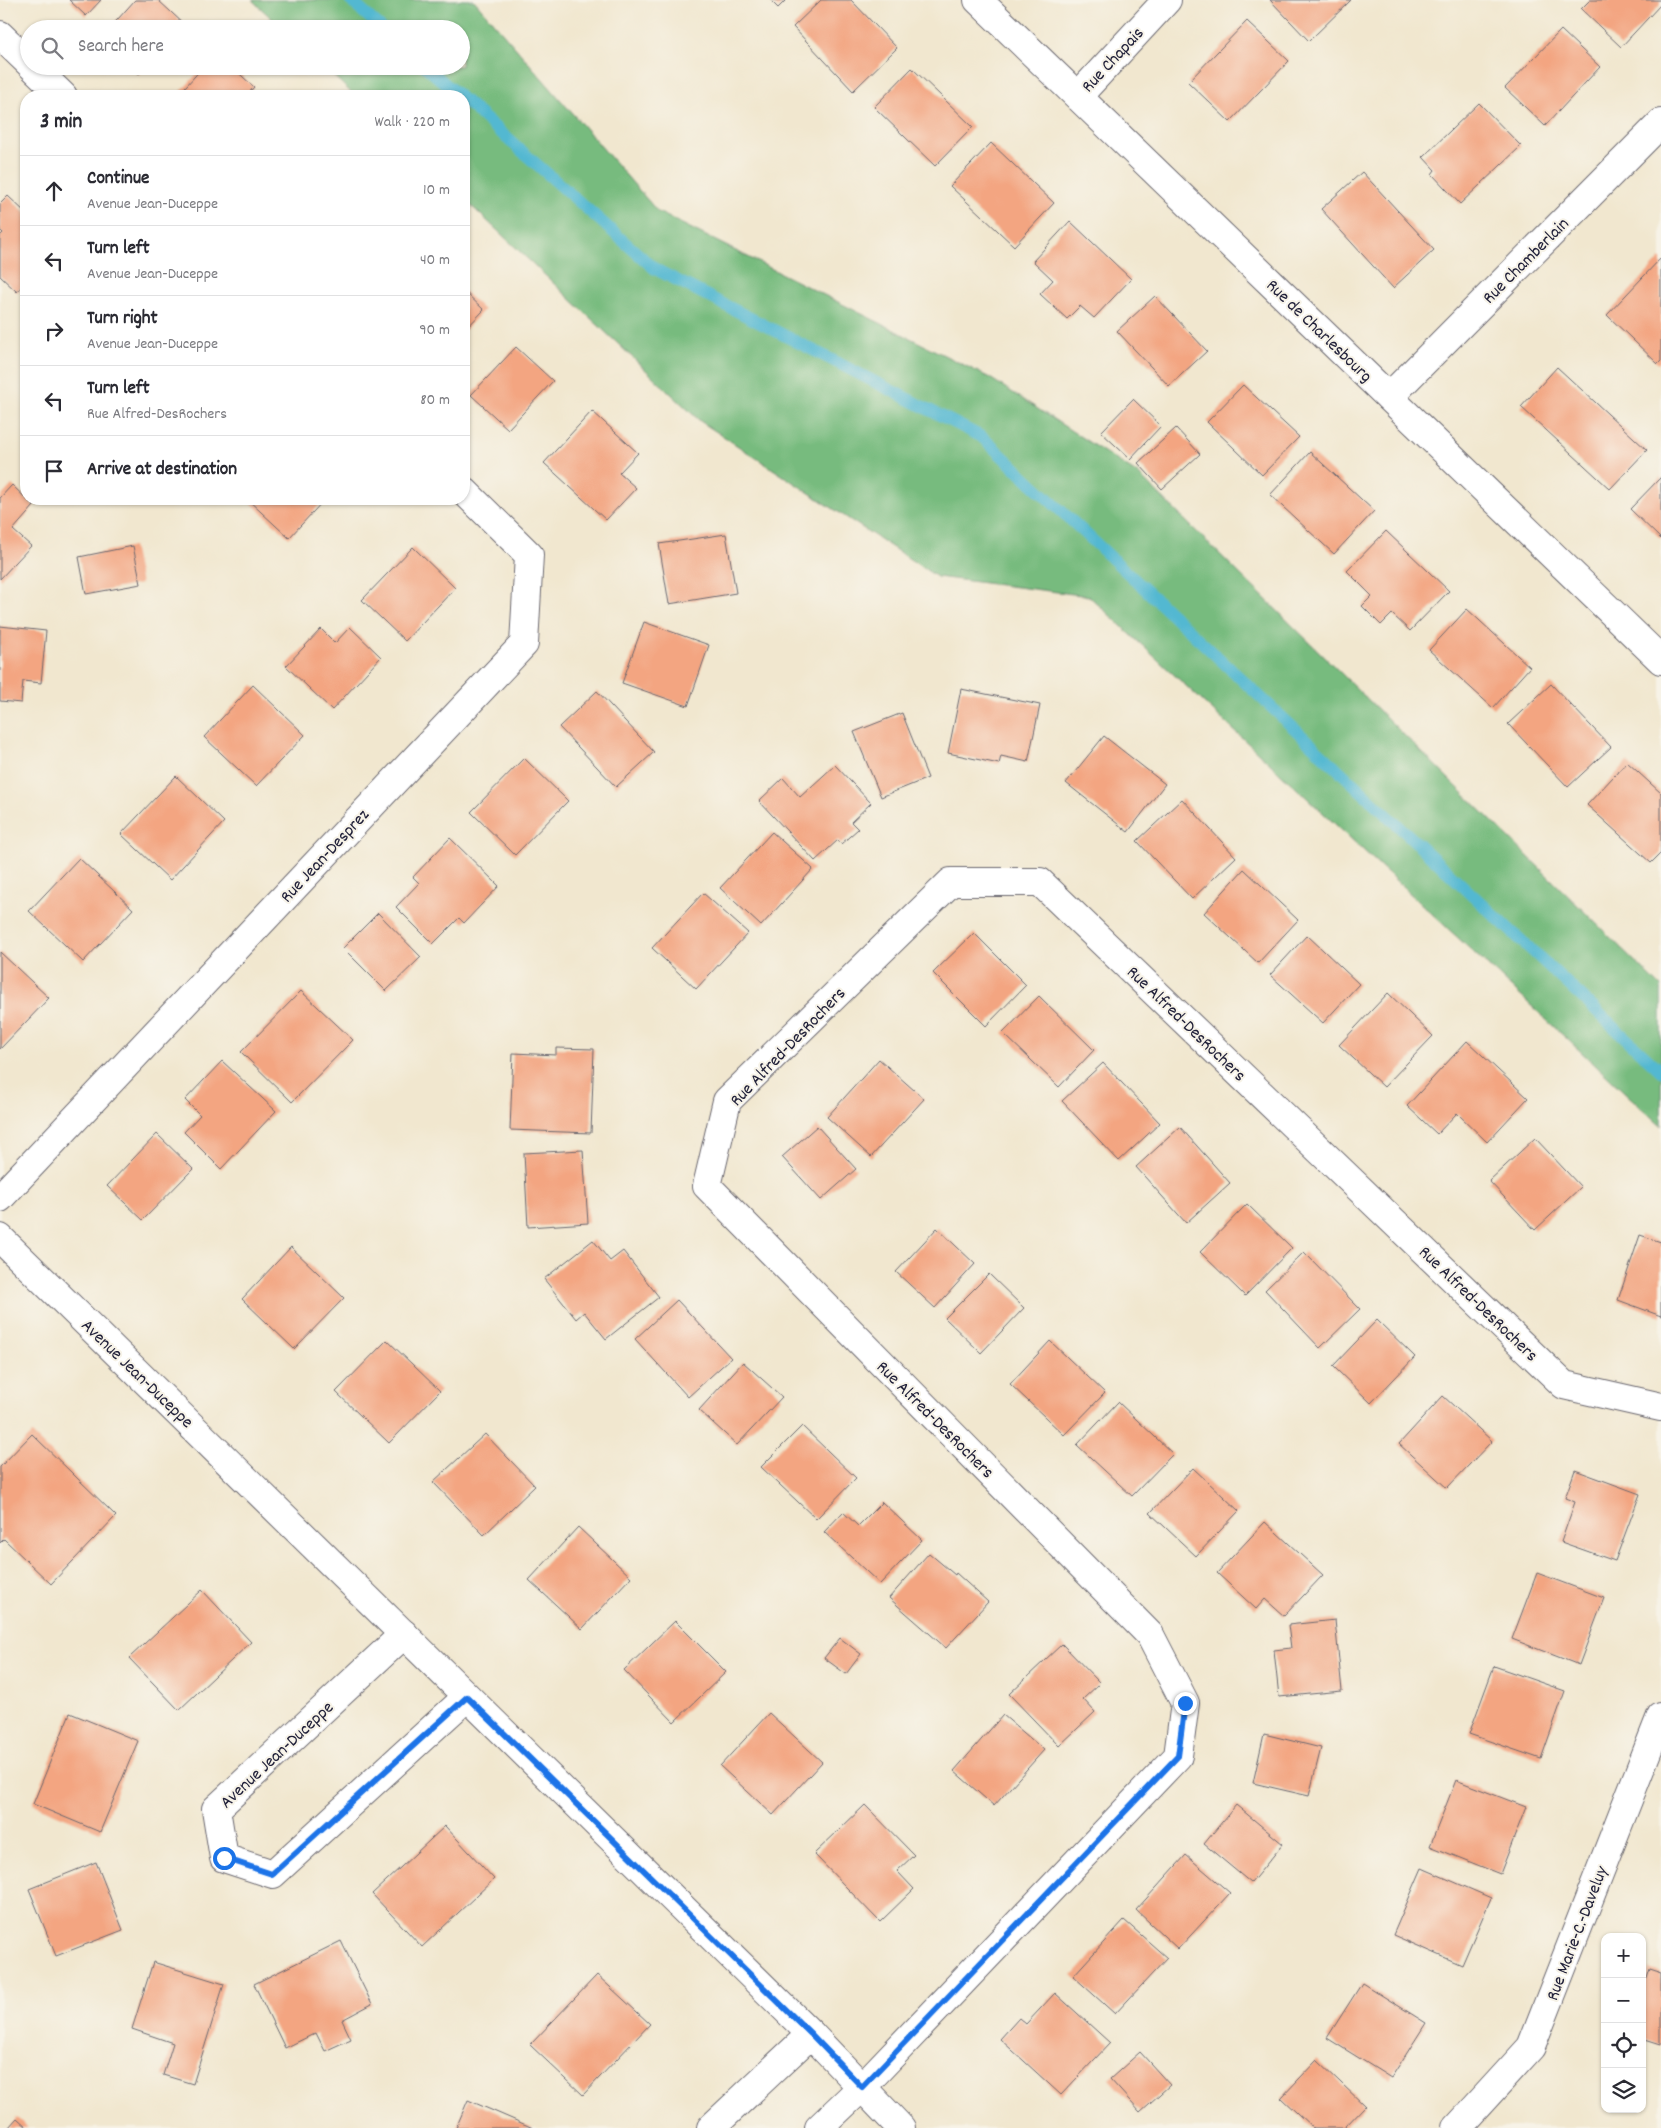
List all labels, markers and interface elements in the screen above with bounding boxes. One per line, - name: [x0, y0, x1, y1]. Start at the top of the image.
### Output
- search box: [20, 20, 470, 75]
- street label: Rue Chapais: [1077, 22, 1151, 99]
- icon: search: [38, 34, 66, 62]
- text: Search here: [78, 34, 164, 61]
- text: 3 min: [40, 108, 82, 138]
- text: Walk · 220 m: [375, 111, 450, 134]
- text: Continue: [87, 166, 149, 193]
- icon: ahead: [40, 177, 68, 205]
- text: 10 m: [423, 179, 450, 202]
- text: Avenue Jean-Duceppe: [87, 193, 218, 216]
- street label: Rue Chamberlain: [1478, 213, 1576, 311]
- text: Turn left: [87, 236, 150, 263]
- icon: left: [40, 247, 68, 275]
- text: 40 m: [420, 249, 450, 272]
- text: Avenue Jean-Duceppe: [87, 263, 218, 286]
- street label: Rue de Charlesbourg: [1260, 274, 1377, 389]
- text: Turn right: [87, 306, 158, 333]
- icon: right: [40, 317, 68, 345]
- text: 90 m: [419, 319, 450, 342]
- text: Avenue Jean-Duceppe: [87, 333, 218, 356]
- text: Turn left: [87, 376, 150, 403]
- icon: left: [40, 387, 68, 415]
- text: 80 m: [420, 389, 450, 412]
- text: Rue Alfred-DesRochers: [87, 403, 227, 426]
- icon: arrive: [40, 457, 68, 485]
- text: Arrive at destination: [87, 457, 237, 484]
- street label: Rue Jean-Desprez: [276, 804, 376, 909]
- street label: Rue Alfred-DesRochers: [1120, 961, 1251, 1088]
- street label: Rue Alfred-DesRochers: [725, 982, 852, 1113]
- street label: Rue Alfred-DesRochers: [1412, 1241, 1543, 1368]
- street label: Avenue Jean-Duceppe: [75, 1315, 198, 1435]
- street label: Rue Alfred-DesRochers: [870, 1356, 999, 1485]
- route end: [1174, 1692, 1197, 1715]
- street label: Avenue Jean-Duceppe: [215, 1696, 340, 1815]
- route start: [213, 1847, 236, 1870]
- street label: Rue Marie-C.-Daveluy: [1541, 1862, 1616, 2005]
- map controls: [1601, 1933, 1646, 2113]
- button: +: [1601, 1933, 1646, 1978]
- button: −: [1601, 1978, 1646, 2023]
- button: locate: [1601, 2023, 1646, 2068]
- button: layers: [1601, 2068, 1646, 2113]

